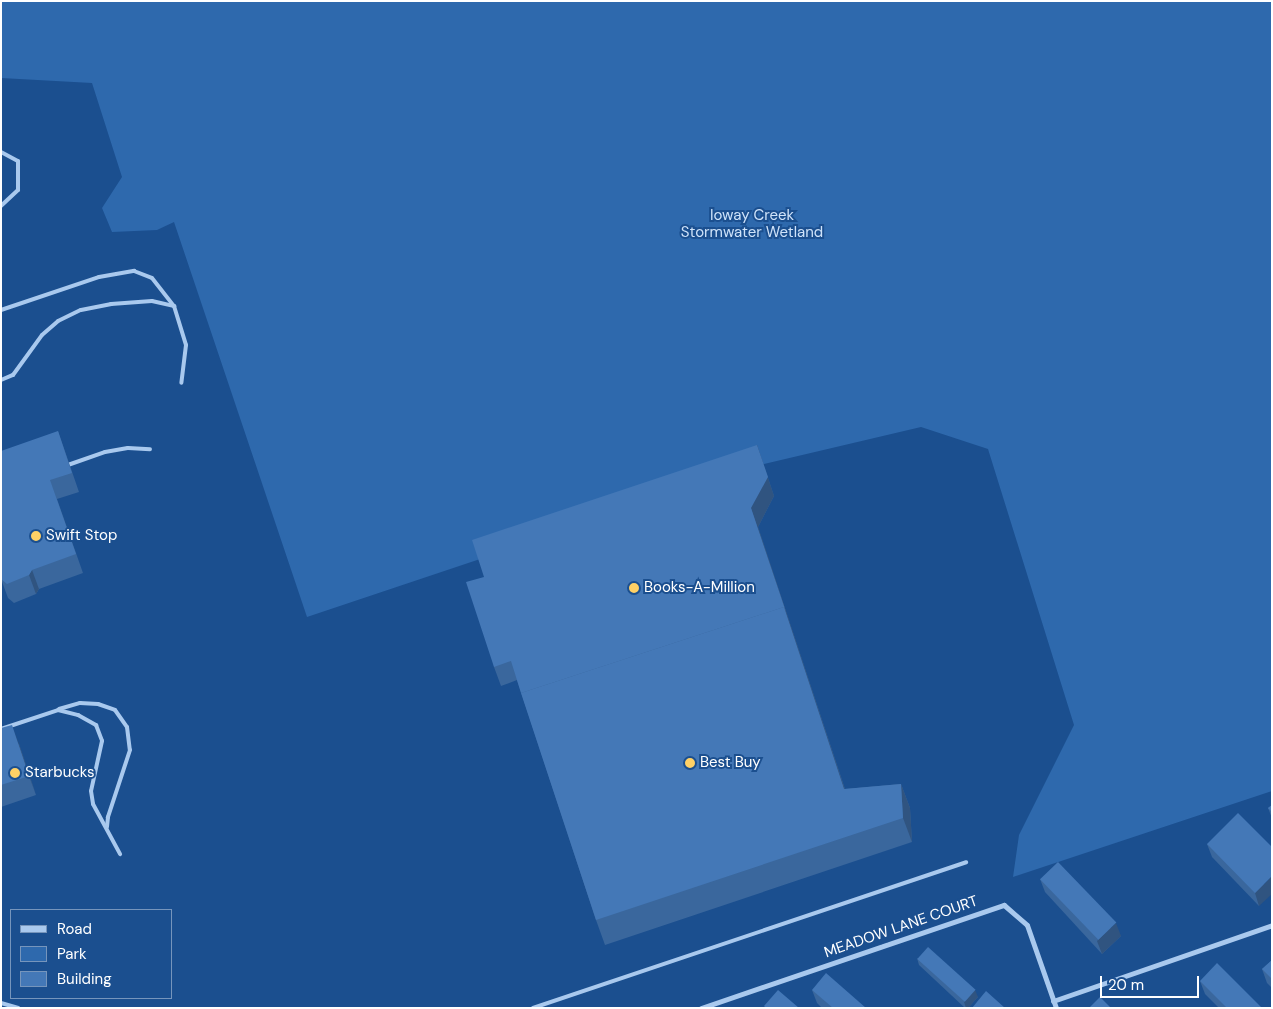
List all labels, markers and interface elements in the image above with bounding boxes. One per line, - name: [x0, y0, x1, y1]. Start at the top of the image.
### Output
- park label: Ioway Creek Stormwater Wetland: [681, 206, 823, 241]
- place label: Swift Stop: [46, 527, 117, 545]
- marker: Swift Stop: [30, 530, 42, 542]
- place label: Books-A-Million: [644, 579, 755, 597]
- marker: Books-A-Million: [628, 582, 640, 594]
- place label: Best Buy: [700, 754, 761, 772]
- marker: Best Buy: [684, 757, 696, 769]
- place label: Starbucks: [25, 764, 95, 782]
- marker: Starbucks: [9, 767, 21, 779]
- street label: MEADOW LANE COURT: [822, 892, 980, 962]
- legend: [10, 909, 172, 999]
- text: Road: [57, 919, 92, 939]
- text: Park: [57, 944, 87, 964]
- scale bar: [1103, 966, 1202, 998]
- text: Building: [57, 969, 112, 989]
- text: 20 m: [1108, 975, 1144, 995]

